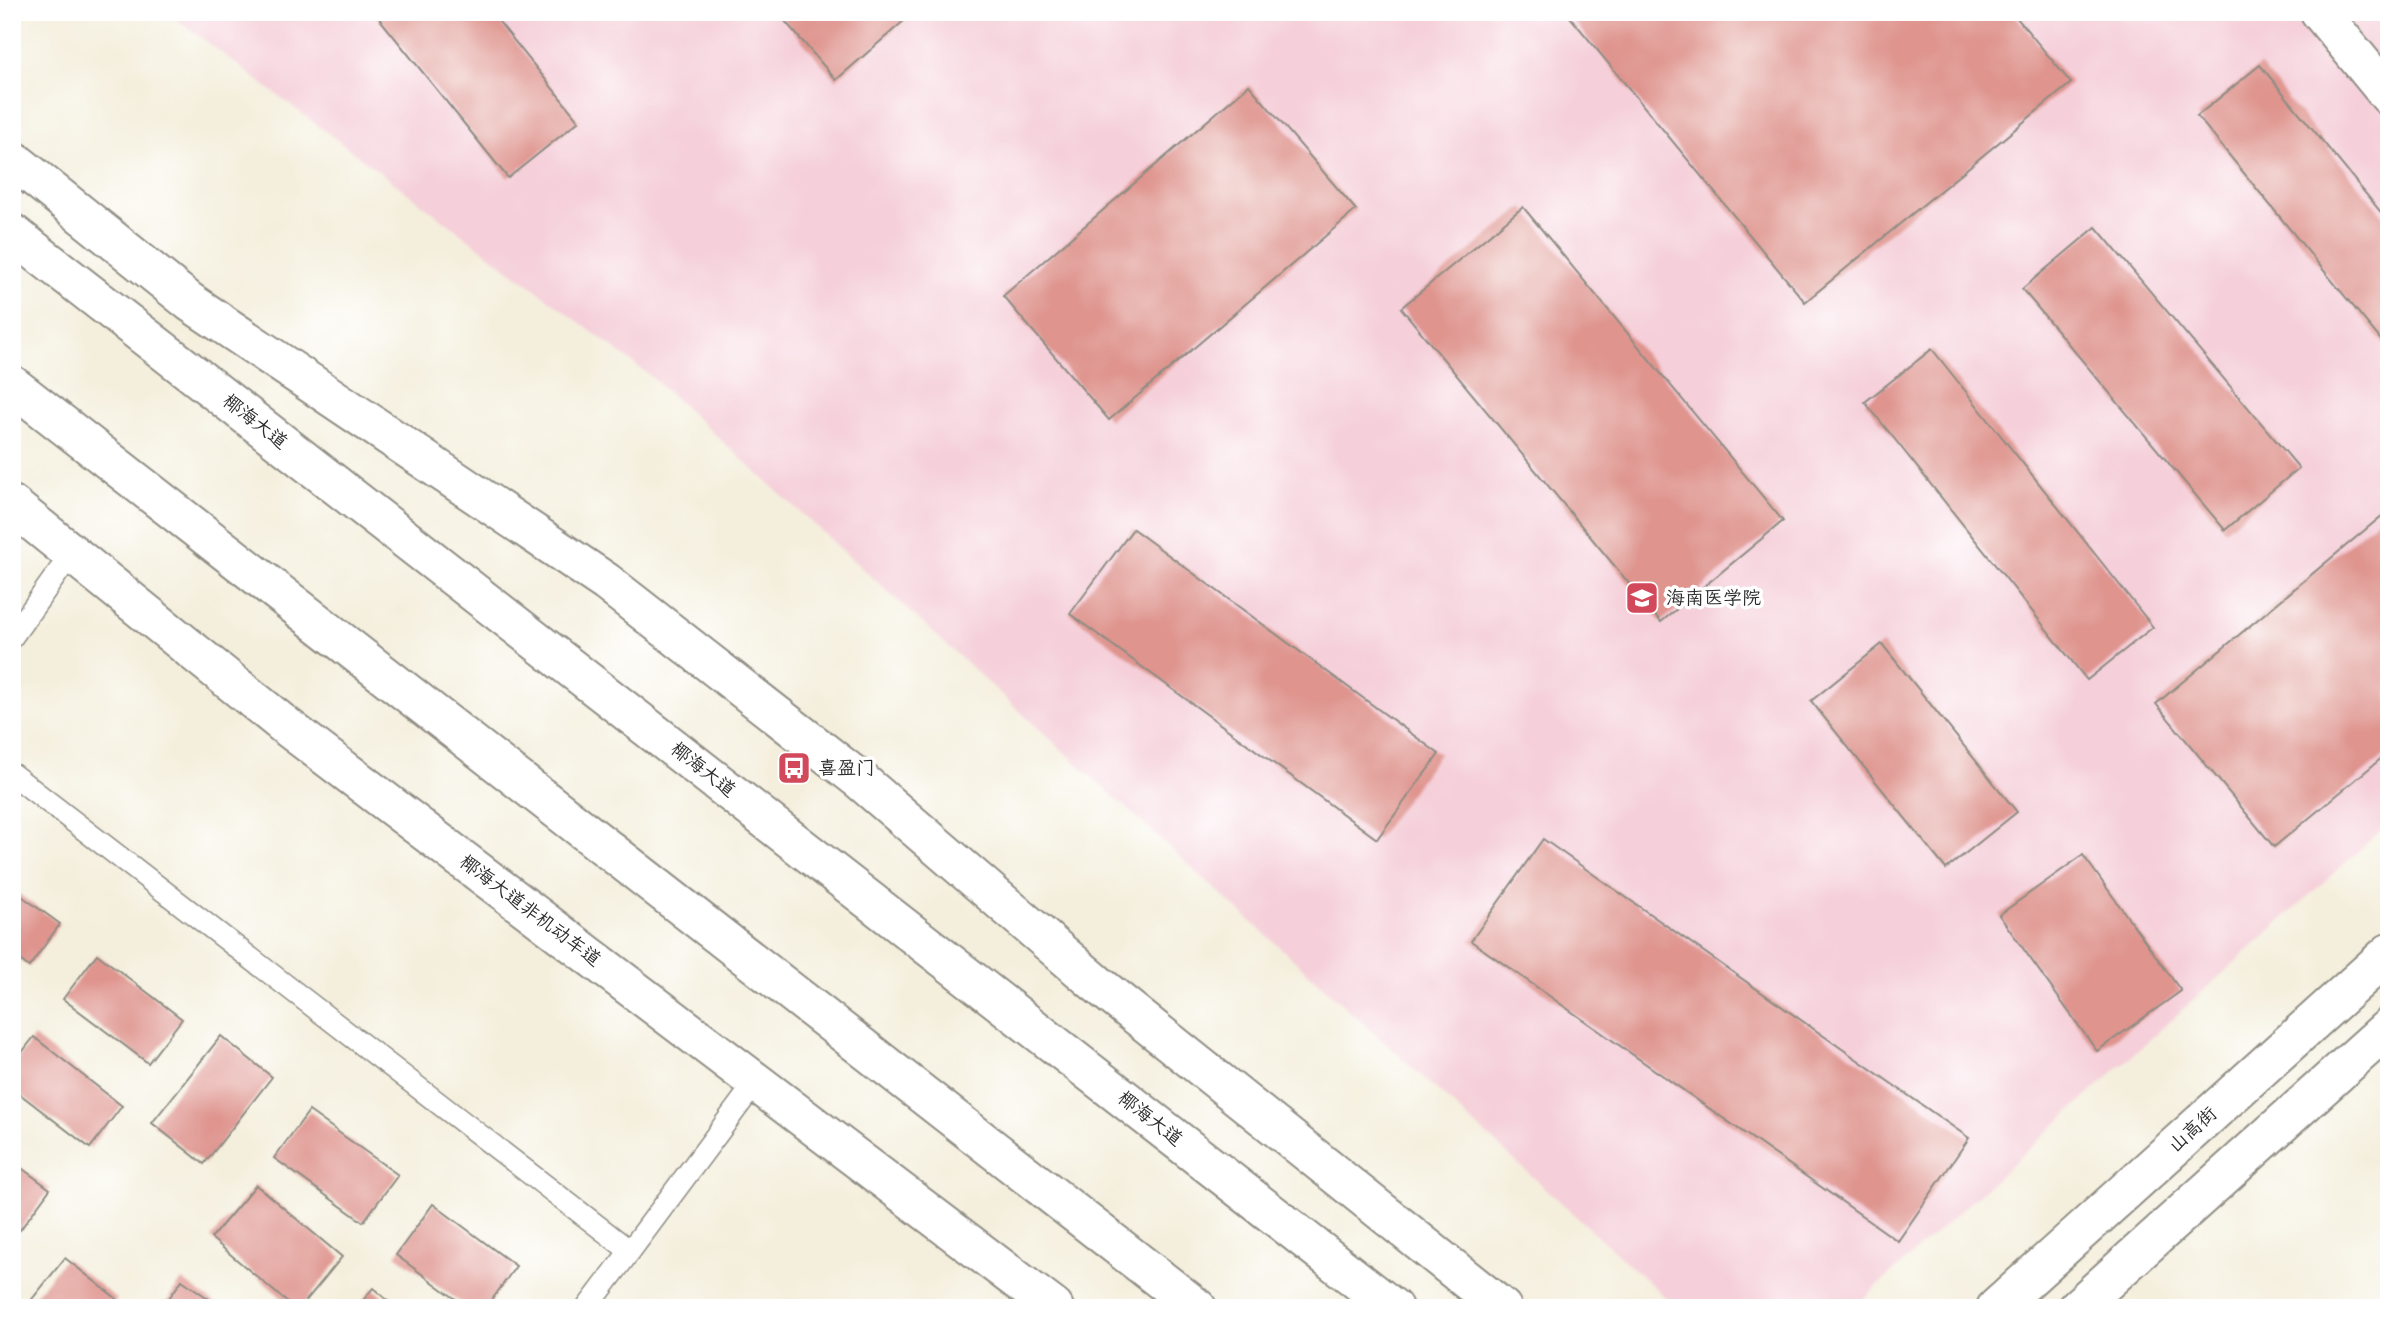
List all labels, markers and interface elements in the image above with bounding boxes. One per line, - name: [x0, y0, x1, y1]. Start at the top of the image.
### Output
- street label: 椰海大道: [217, 388, 293, 456]
- school or university icon: 海南医学院: [1623, 579, 1661, 617]
- place label: 海南医学院: [1666, 585, 1761, 612]
- street label: 椰海大道: [665, 736, 741, 804]
- bus stop icon: 喜盈门: [775, 749, 813, 787]
- place label: 喜盈门: [818, 755, 875, 782]
- street label: 椰海大道非机动车道: [454, 849, 606, 973]
- street label: 椰海大道: [1112, 1085, 1188, 1153]
- street label: 山高街: [2163, 1101, 2223, 1159]

